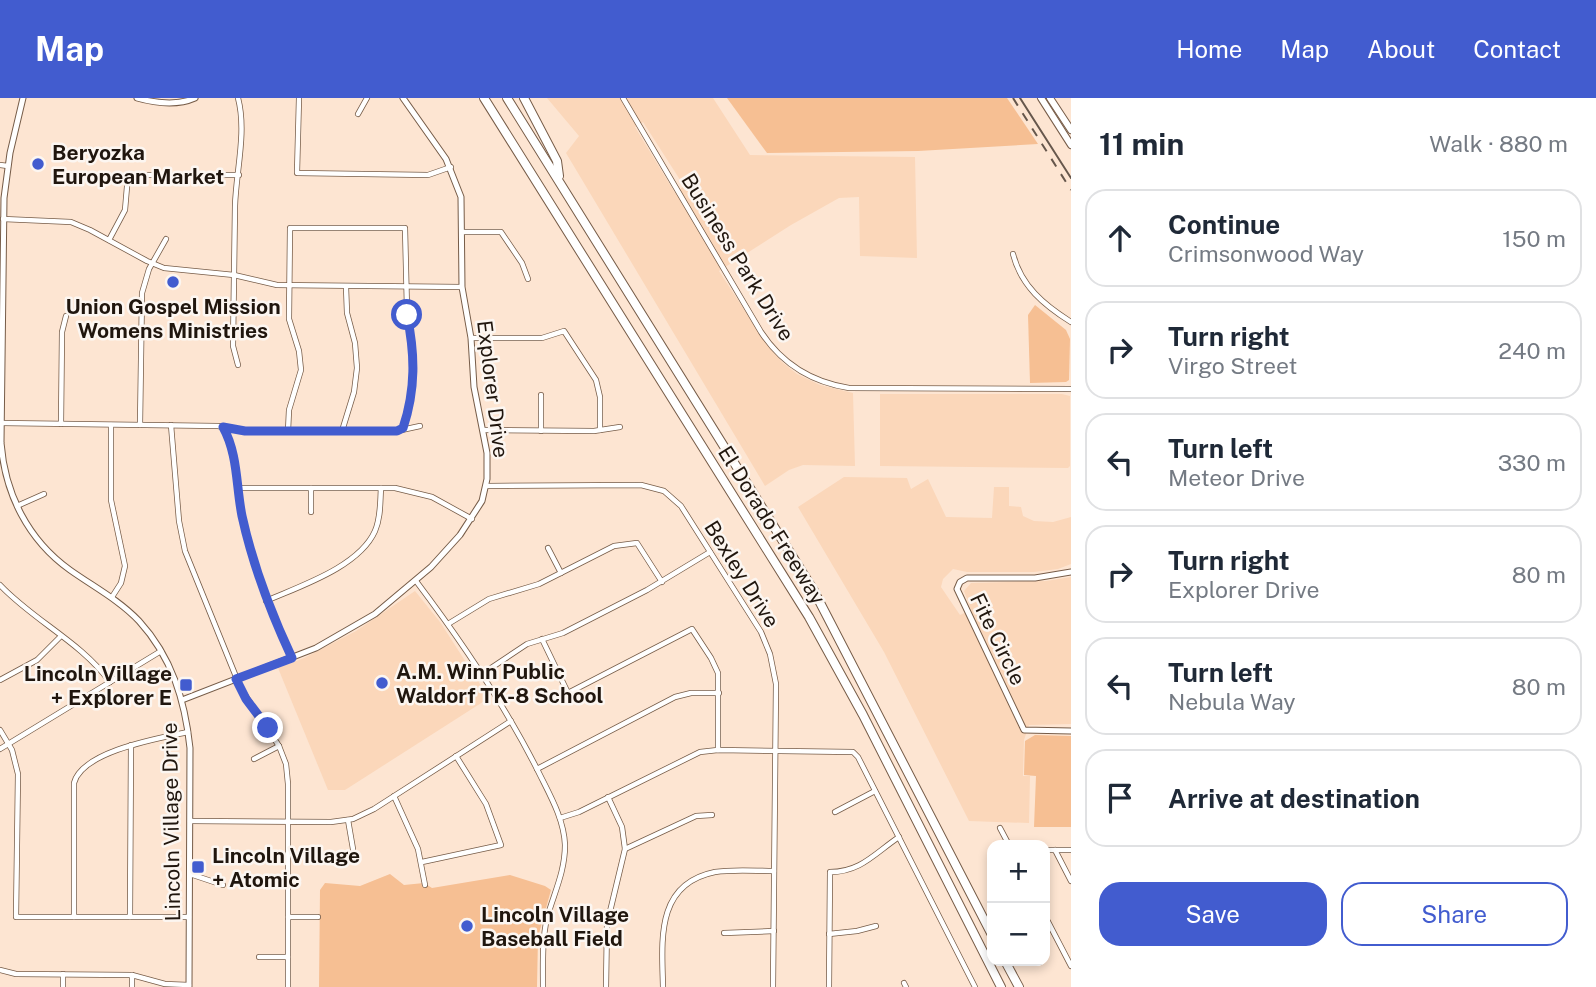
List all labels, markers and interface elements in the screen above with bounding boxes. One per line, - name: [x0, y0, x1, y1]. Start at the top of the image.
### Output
- text: Map: [35, 30, 104, 68]
- text: Home: [1176, 35, 1242, 63]
- text: Map: [1280, 35, 1329, 63]
- text: About: [1367, 35, 1435, 63]
- text: Contact: [1473, 35, 1561, 63]
- text: 11 min: [1099, 126, 1184, 162]
- text: Walk · 880 m: [1429, 130, 1568, 157]
- place label: Beryozka European Market: [52, 140, 224, 189]
- marker: Beryozka European Market: [30, 156, 46, 172]
- street label: Business Park Drive: [676, 169, 800, 345]
- text: Continue: [1168, 209, 1280, 240]
- icon: ahead: [1101, 219, 1139, 257]
- text: 150 m: [1502, 225, 1566, 252]
- text: Crimsonwood Way: [1168, 240, 1364, 267]
- marker: Union Gospel Mission Womens Ministries: [165, 274, 181, 290]
- place label: Union Gospel Mission Womens Ministries: [65, 294, 281, 343]
- route start: [391, 299, 422, 330]
- street label: Explorer Drive: [472, 319, 514, 459]
- text: Turn right: [1168, 321, 1290, 352]
- icon: right: [1101, 331, 1139, 369]
- text: 240 m: [1498, 337, 1566, 364]
- text: Virgo Street: [1168, 352, 1298, 379]
- text: Turn left: [1168, 433, 1273, 464]
- street label: El Dorado Freeway: [713, 441, 831, 609]
- icon: left: [1101, 443, 1139, 481]
- text: 330 m: [1498, 449, 1566, 476]
- text: Meteor Drive: [1168, 464, 1305, 491]
- street label: Bexley Drive: [699, 516, 785, 632]
- text: Turn right: [1168, 545, 1290, 576]
- icon: right: [1101, 555, 1139, 593]
- text: 80 m: [1512, 561, 1566, 588]
- text: Explorer Drive: [1168, 576, 1320, 603]
- street label: Fite Circle: [965, 589, 1031, 689]
- text: Turn left: [1168, 657, 1273, 688]
- place label: A.M. Winn Public Waldorf TK-8 School: [396, 659, 604, 708]
- place label: Lincoln Village + Explorer E: [24, 661, 172, 710]
- icon: left: [1101, 667, 1139, 705]
- text: 80 m: [1512, 673, 1566, 700]
- marker: A.M. Winn Public Waldorf TK-8 School: [374, 675, 390, 691]
- marker: Lincoln Village + Explorer E: [178, 677, 194, 693]
- text: Nebula Way: [1168, 688, 1296, 715]
- route end: [252, 712, 283, 743]
- street label: Lincoln Village Drive: [157, 722, 185, 922]
- icon: arrive: [1101, 779, 1139, 817]
- text: Arrive at destination: [1168, 783, 1420, 814]
- map controls: [987, 840, 1050, 966]
- button: +: [987, 840, 1050, 903]
- place label: Lincoln Village + Atomic: [212, 843, 360, 892]
- marker: Lincoln Village + Atomic: [190, 859, 206, 875]
- button: Save: [1099, 882, 1327, 946]
- button: Share: [1341, 882, 1568, 946]
- place label: Lincoln Village Baseball Field: [481, 902, 629, 951]
- button: −: [987, 903, 1050, 966]
- marker: Lincoln Village Baseball Field: [459, 918, 475, 934]

